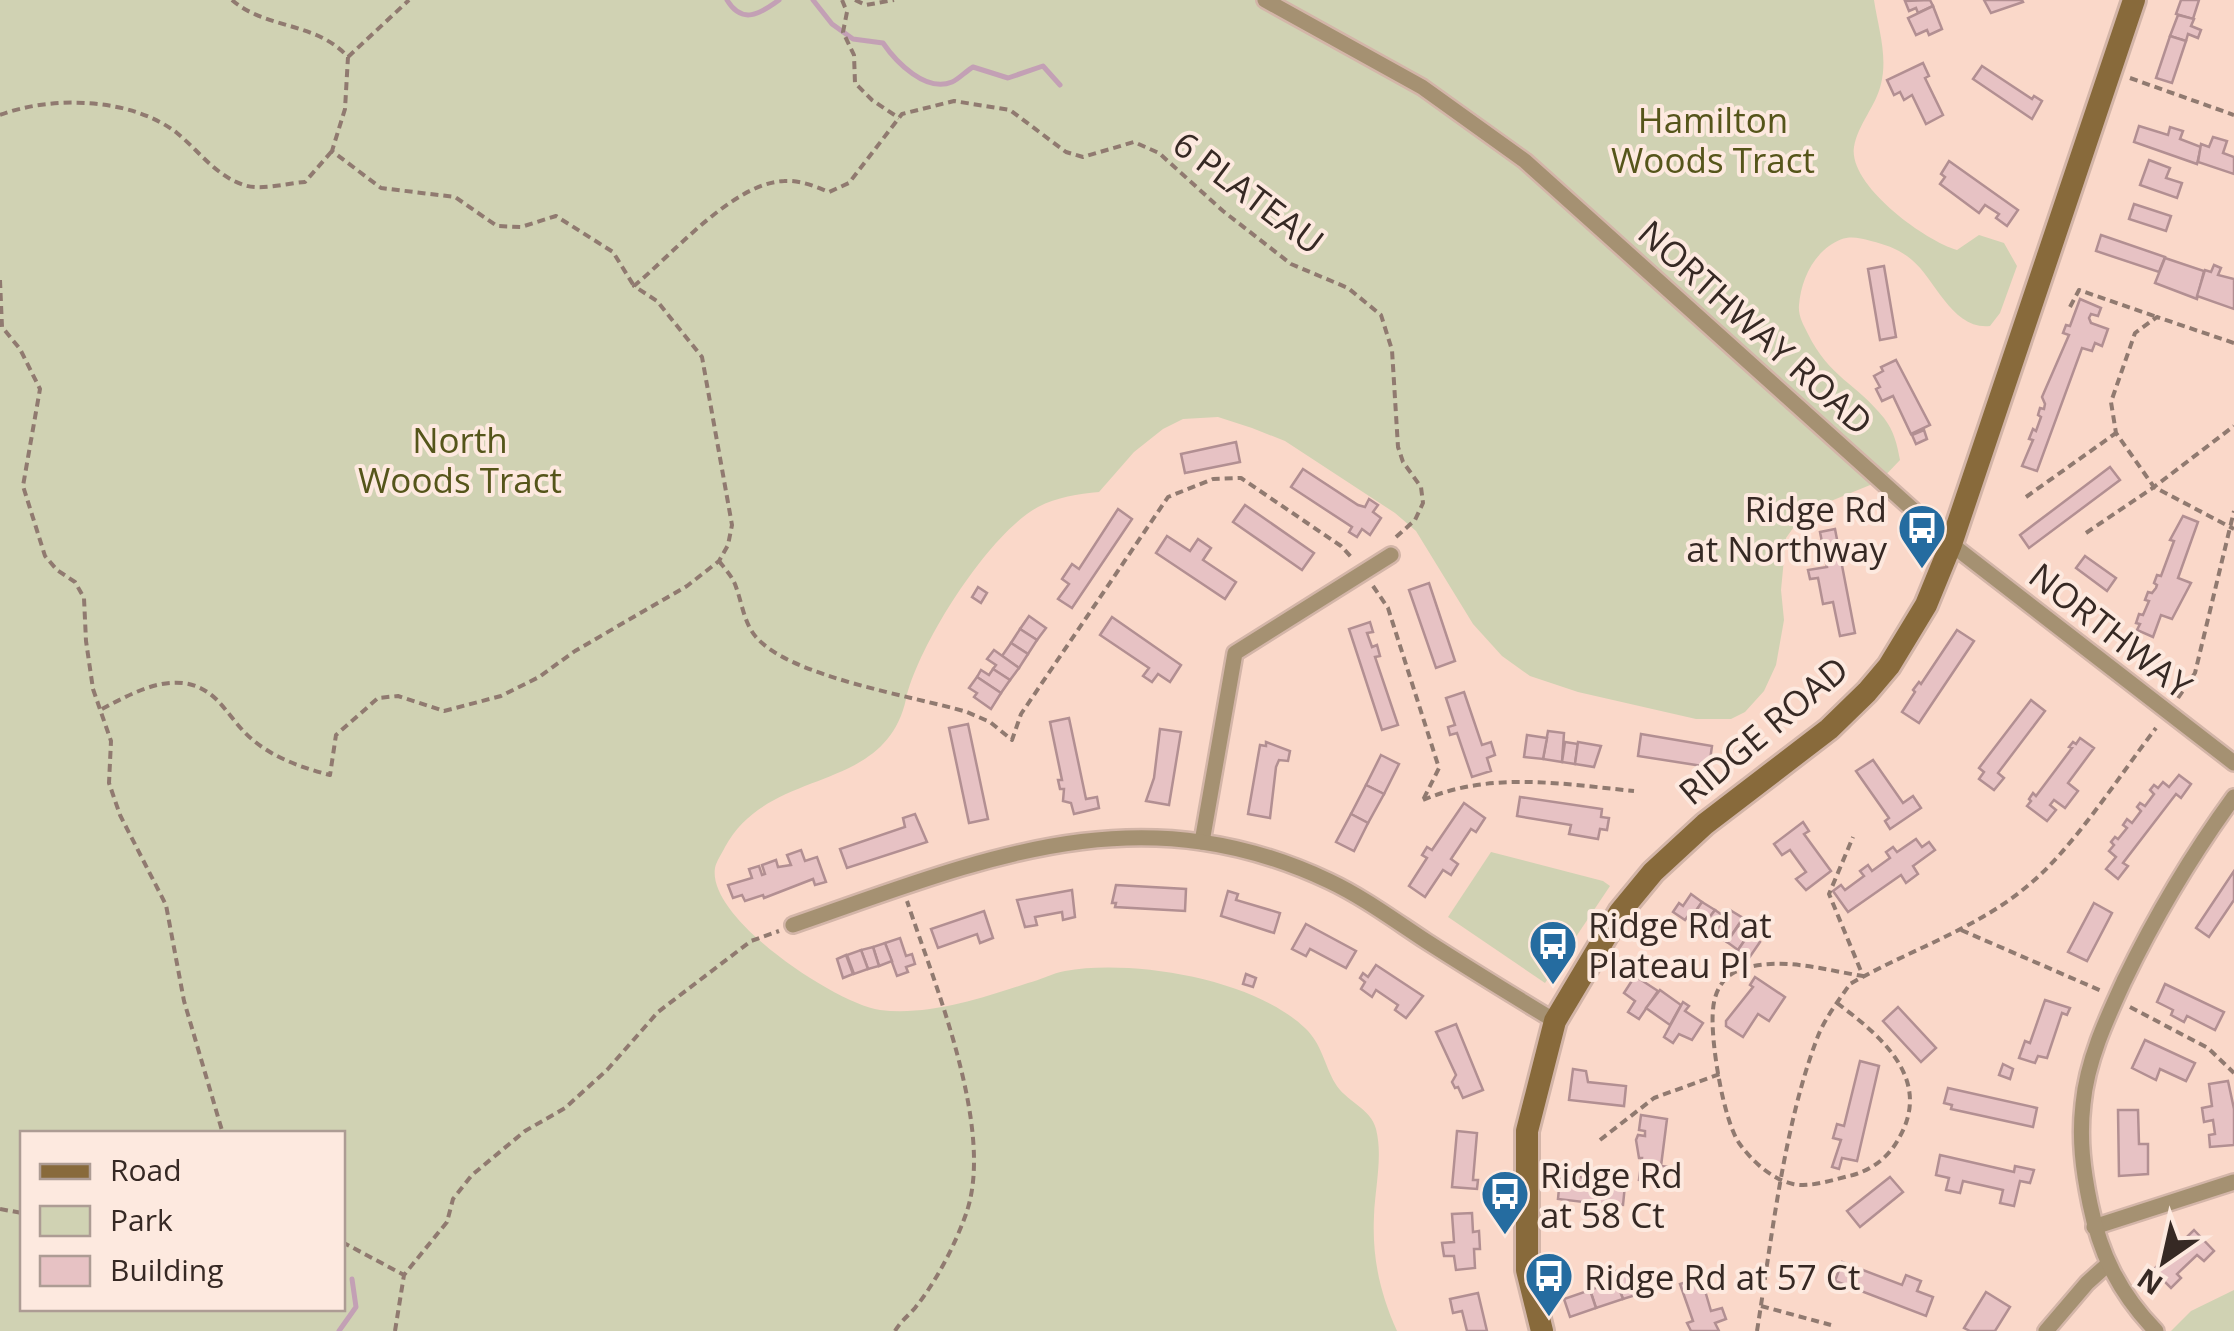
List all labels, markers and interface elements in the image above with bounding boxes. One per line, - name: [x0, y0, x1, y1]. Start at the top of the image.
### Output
- park label: Hamilton Woods Tract: [1611, 96, 1815, 183]
- street label: 6 PLATEAU: [1164, 120, 1334, 264]
- street label: NORTHWAY ROAD: [1629, 209, 1883, 445]
- park label: North Woods Tract: [358, 416, 562, 503]
- place label: Ridge Rd at Northway: [1686, 485, 1887, 572]
- bus stop icon: Ridge Rd at Northway: [1896, 502, 1948, 570]
- street label: NORTHWAY: [2020, 552, 2202, 709]
- street label: RIDGE ROAD: [1669, 645, 1857, 815]
- place label: Ridge Rd at Plateau Pl: [1588, 901, 1772, 988]
- bus stop icon: Ridge Rd at Plateau Pl: [1527, 918, 1579, 986]
- legend: [20, 1131, 345, 1311]
- text: Road: [110, 1149, 182, 1190]
- place label: Ridge Rd at 58 Ct: [1540, 1151, 1683, 1238]
- bus stop icon: Ridge Rd at 58 Ct: [1479, 1168, 1531, 1236]
- text: Park: [110, 1199, 173, 1240]
- north arrow: [2114, 1211, 2214, 1311]
- text: Building: [110, 1249, 224, 1290]
- bus stop icon: Ridge Rd at 57 Ct: [1523, 1250, 1575, 1318]
- place label: Ridge Rd at 57 Ct: [1584, 1253, 1860, 1300]
- text: N: [2129, 1260, 2170, 1305]

